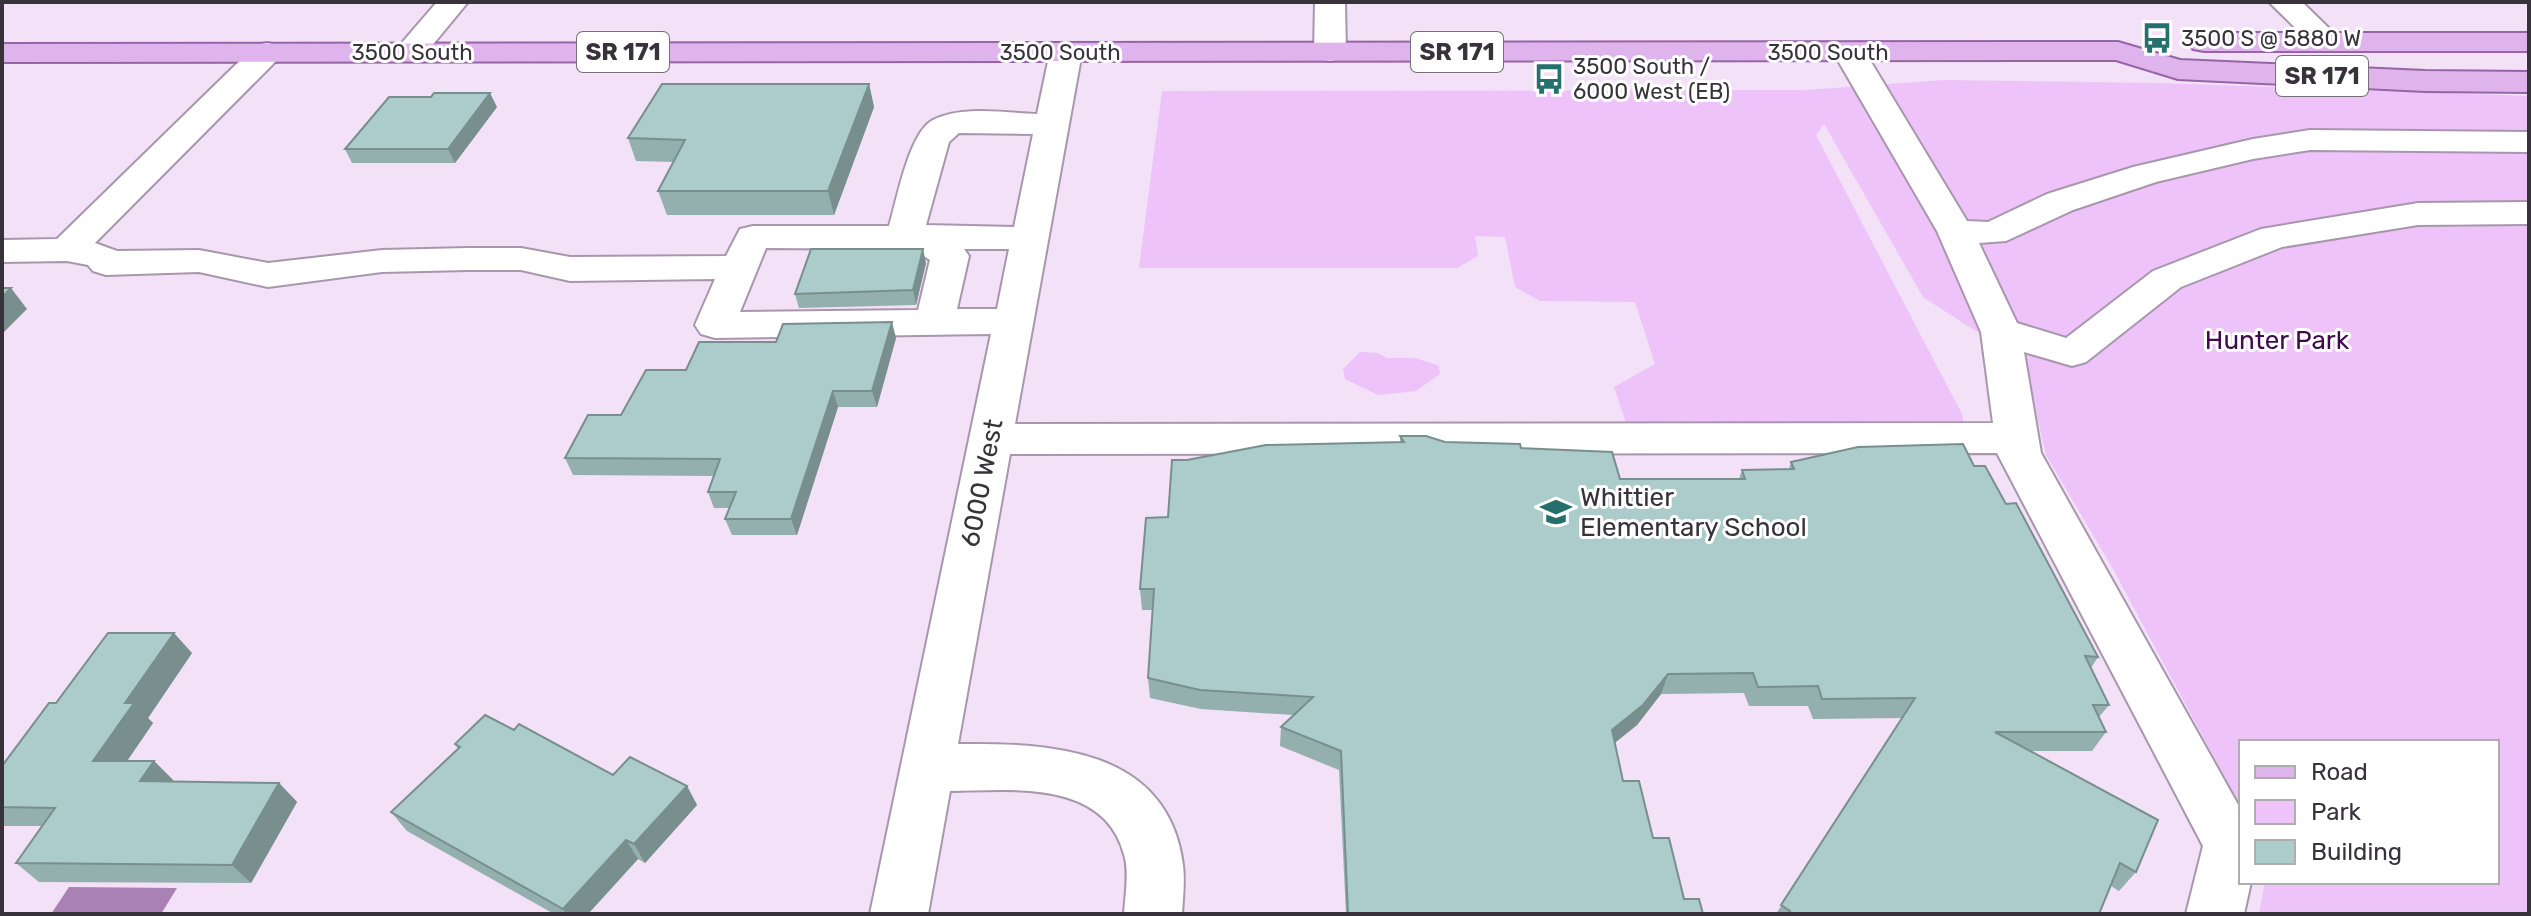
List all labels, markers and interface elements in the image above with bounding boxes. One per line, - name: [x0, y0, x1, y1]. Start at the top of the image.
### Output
- bus stop icon: 3500 S @ 5880 W: [2140, 21, 2174, 55]
- place label: 3500 S @ 5880 W: [2181, 25, 2361, 52]
- road number: SR 171: [577, 32, 669, 72]
- road number: SR 171: [1411, 32, 1503, 72]
- street label: 3500 South: [351, 39, 473, 66]
- street label: 3500 South: [999, 39, 1121, 66]
- street label: 3500 South: [1767, 39, 1889, 66]
- place label: 3500 South / 6000 West (EB): [1573, 53, 1730, 105]
- road number: SR 171: [2276, 56, 2368, 96]
- bus stop icon: 3500 South / 6000 West (EB): [1532, 62, 1566, 96]
- park label: Hunter Park: [2205, 325, 2350, 356]
- street label: 6000 West: [954, 417, 1010, 549]
- place label: Whittier Elementary School: [1580, 482, 1807, 543]
- school or university icon: Whittier Elementary School: [1539, 495, 1573, 529]
- legend: [2239, 740, 2499, 884]
- text: Road: [2311, 758, 2368, 786]
- text: Park: [2311, 798, 2362, 826]
- text: Building: [2311, 838, 2402, 866]

